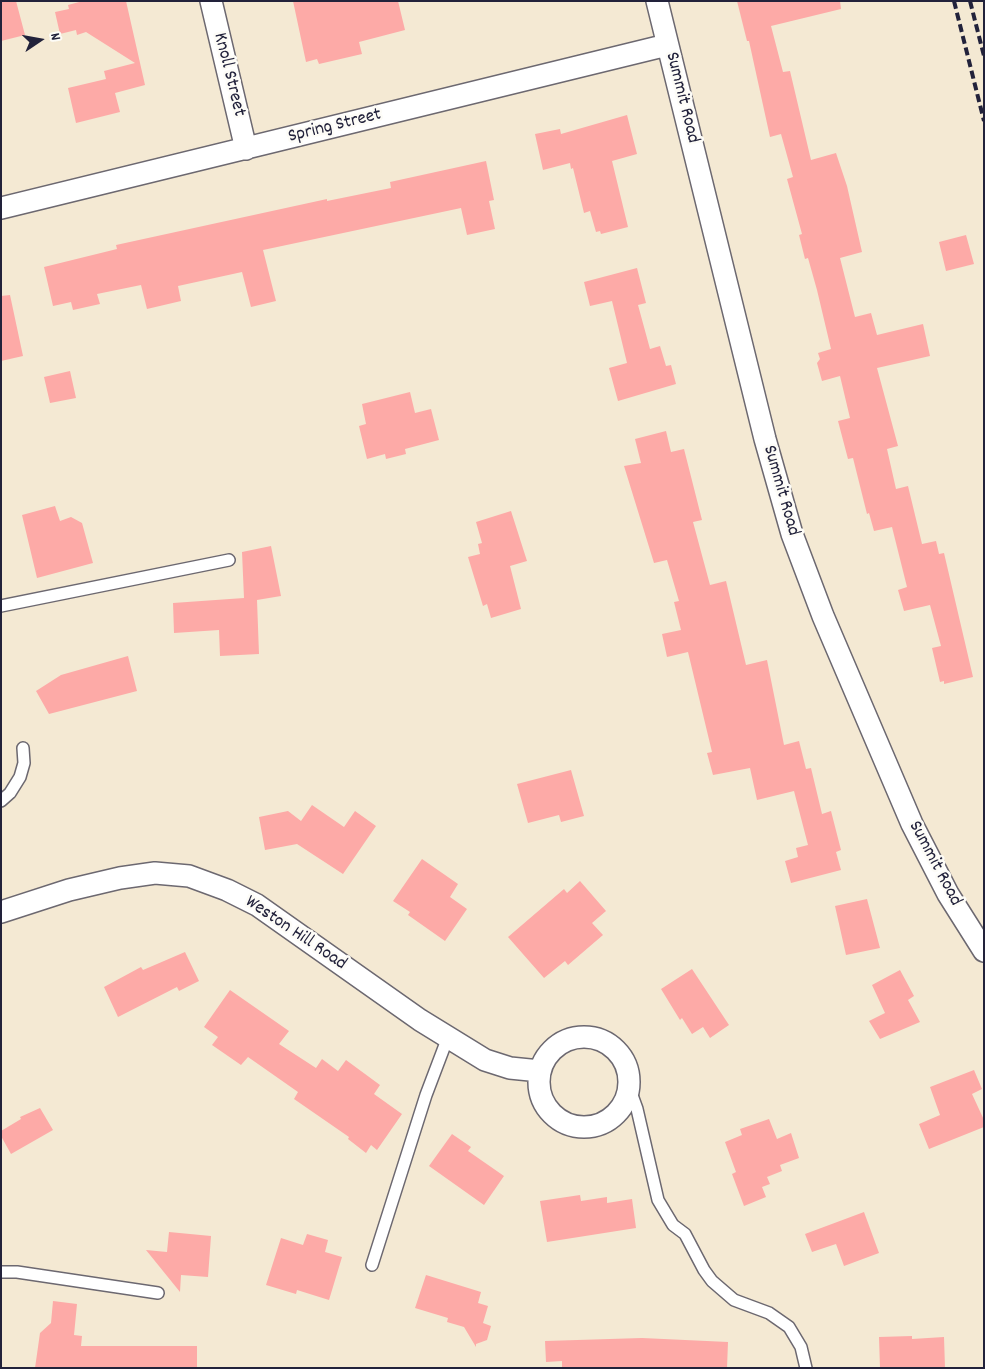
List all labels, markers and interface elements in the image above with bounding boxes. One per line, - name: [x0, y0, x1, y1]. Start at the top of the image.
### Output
- north arrow: [15, 15, 65, 65]
- text: N: [44, 31, 65, 42]
- street label: Knoll Street: [207, 31, 249, 119]
- street label: Summit Road: [659, 50, 703, 146]
- street label: Spring Street: [286, 104, 384, 150]
- street label: Summit Road: [756, 443, 804, 539]
- street label: Summit Road: [902, 818, 966, 910]
- street label: Weston Hill Road: [240, 892, 350, 976]

